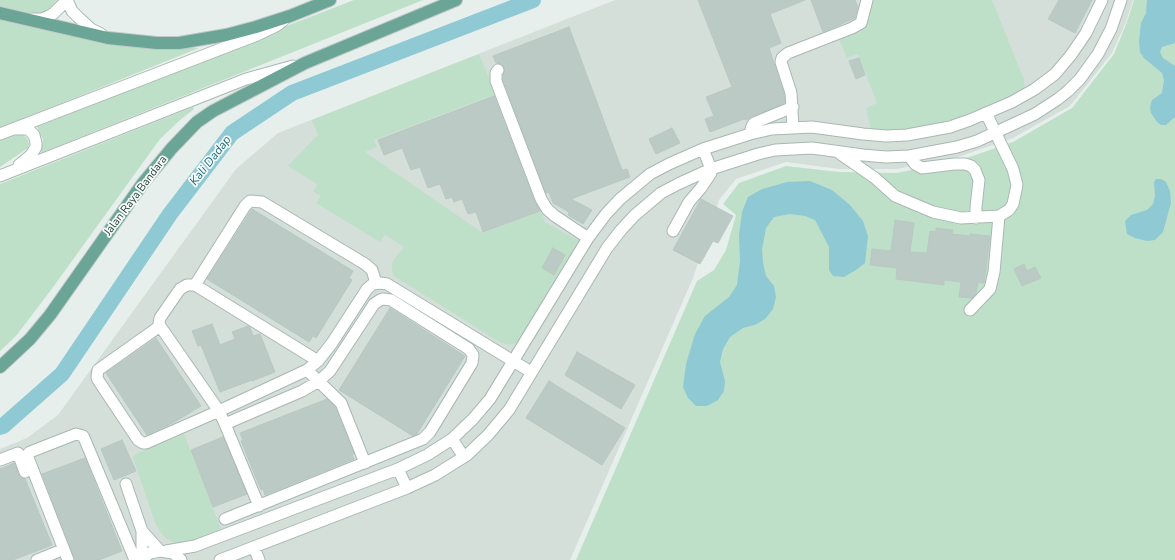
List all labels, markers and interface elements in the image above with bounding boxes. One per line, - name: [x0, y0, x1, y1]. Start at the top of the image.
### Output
- water label: Kali Dadap: [187, 133, 235, 189]
- street label: Jalan Raya Bandara: [102, 154, 170, 238]

